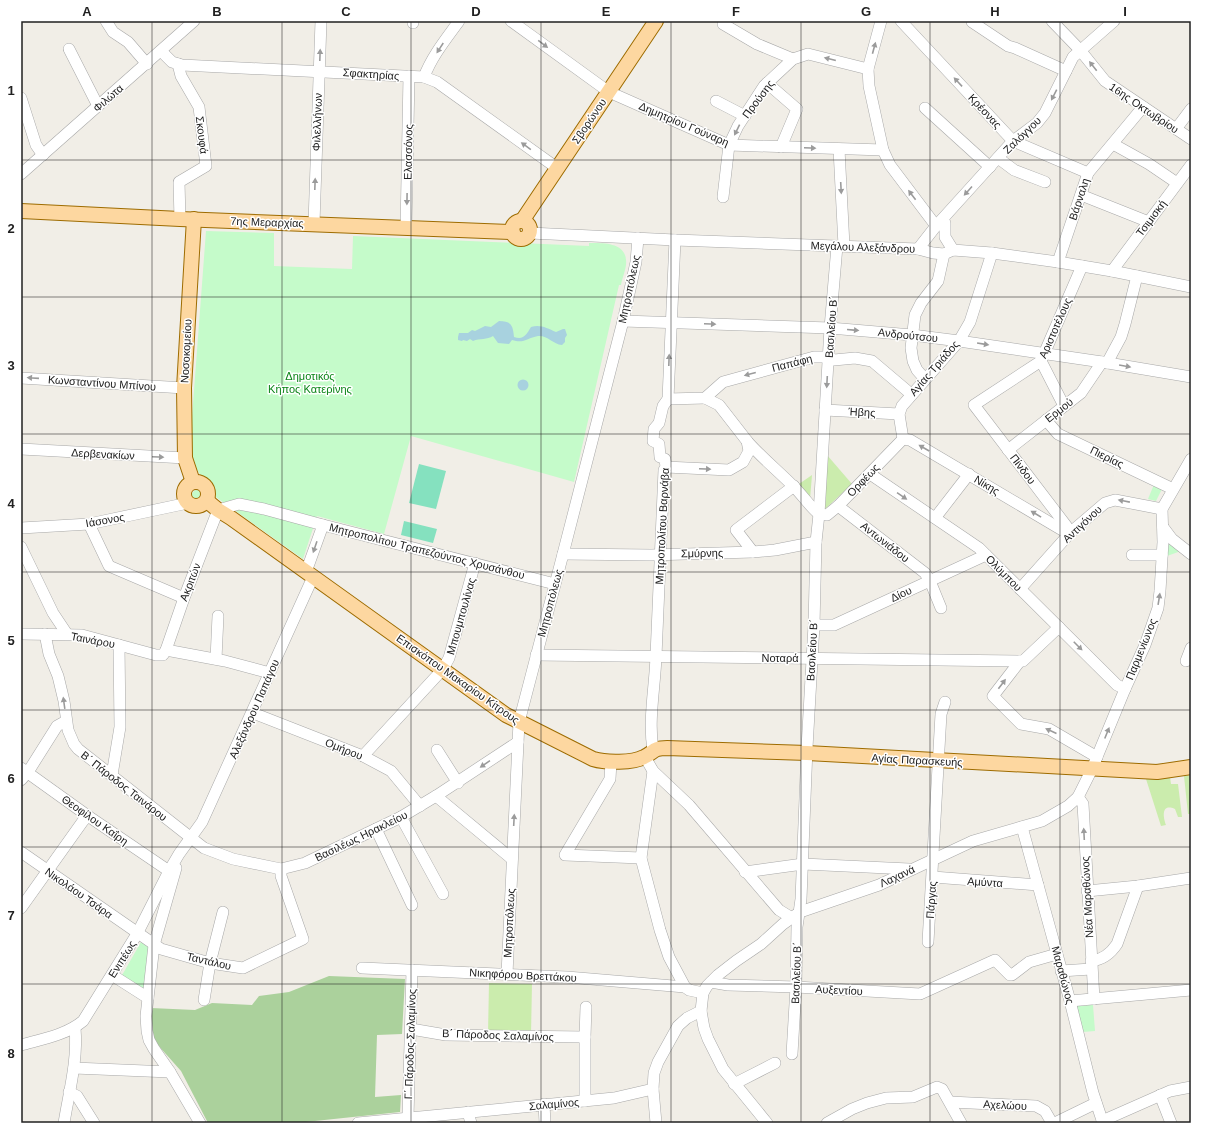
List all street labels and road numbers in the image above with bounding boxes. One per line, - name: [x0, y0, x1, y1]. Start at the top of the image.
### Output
- street label: Σφακτηρίας: [342, 66, 400, 82]
- street label: Προύσης: [740, 78, 776, 120]
- street label: 16ης Οκτωβρίου: [1107, 80, 1181, 136]
- street label: Φιλώτα: [91, 81, 126, 114]
- street label: Κρέσνας: [966, 91, 1004, 131]
- street label: Φιλελλήνων: [310, 92, 324, 151]
- street label: Σβορώνου: [570, 96, 608, 146]
- street label: Δημητρίου Γούναρη: [637, 100, 731, 148]
- street label: Ζαλόγγου: [1001, 114, 1043, 156]
- street label: Σκουφά: [194, 116, 210, 155]
- street label: Ελασσόνος: [402, 124, 414, 180]
- street label: Βάρναλη: [1067, 176, 1091, 222]
- street label: Τσιμισκή: [1134, 198, 1168, 238]
- street label: 7ης Μεραρχίας: [230, 215, 304, 229]
- street label: Μεγάλου Αλεξάνδρου: [811, 239, 915, 255]
- street label: Μητροπόλεως: [616, 254, 642, 324]
- street label: Βασιλείου Β΄: [823, 296, 839, 358]
- street label: Αριστοτέλους: [1036, 296, 1074, 360]
- street label: Νοσοκομείου: [178, 319, 194, 383]
- street label: Ανδρούτσου: [877, 326, 939, 344]
- street label: Αγίας Τριάδος: [907, 338, 961, 398]
- street label: Παπάφη: [770, 352, 814, 374]
- street label: Κωνσταντίνου Μπίνου: [47, 373, 157, 393]
- street label: Ερμού: [1043, 395, 1075, 425]
- street label: Ήβης: [847, 405, 876, 419]
- street label: Πιερίας: [1088, 444, 1126, 470]
- street label: Δερβενακίων: [71, 446, 136, 462]
- street label: Πίνδου: [1008, 452, 1038, 486]
- street label: Ορφέως: [845, 461, 881, 499]
- street label: Μητροπολίτου Βαρνάβα: [653, 467, 671, 585]
- street label: Νίκης: [972, 473, 1002, 497]
- street label: Αντιγόνου: [1060, 503, 1104, 545]
- street label: Ιάσονος: [85, 511, 125, 529]
- street label: Αντωνιάδου: [858, 519, 912, 565]
- street label: Μητροπολίτου Τραπεζούντος Χρυσάνθου: [328, 521, 526, 581]
- street label: Σμύρνης: [681, 547, 723, 559]
- street label: Ολύμπου: [984, 553, 1024, 593]
- street label: Ακριτών: [177, 561, 203, 603]
- street label: Μητροπόλεως: [535, 568, 565, 638]
- street label: Μπουμπουλίνας: [444, 576, 478, 656]
- street label: Δίου: [889, 584, 913, 604]
- street label: Παρμενίωνος: [1123, 616, 1159, 682]
- street label: Βασιλείου Β΄: [804, 619, 820, 681]
- street label: Ταινάρου: [70, 630, 116, 650]
- street label: Επισκόπου Μακαρίου Κίτρους: [394, 632, 522, 726]
- street label: Νοταρά: [761, 652, 799, 664]
- street label: Αλεξάνδρου Παπάγου: [227, 657, 281, 761]
- street label: Ομήρου: [323, 736, 365, 762]
- street label: Β΄ Πάροδος Ταινάρου: [79, 749, 169, 823]
- street label: Αγίας Παρασκευής: [871, 752, 963, 768]
- street label: Θεοφίλου Καΐρη: [60, 793, 130, 847]
- street label: Βασιλέως Ηρακλείου: [313, 808, 409, 864]
- street label: Νέα Μαραθώνος: [1079, 856, 1095, 938]
- street label: Λαχανά: [878, 862, 917, 889]
- street label: Νικολάου Τσάρα: [43, 865, 116, 921]
- street label: Αμύντα: [967, 875, 1004, 889]
- street label: Πάργας: [924, 881, 938, 919]
- street label: Μητροπόλεως: [501, 888, 517, 958]
- street label: Ενιπέως: [106, 938, 138, 980]
- street label: Βασιλείου Β΄: [789, 942, 803, 1004]
- street label: Μαραθώνος: [1049, 945, 1077, 1005]
- street label: Ταντάλου: [186, 950, 232, 972]
- street label: Νικηφόρου Βρεττάκου: [469, 966, 577, 984]
- street label: Αυξεντίου: [815, 983, 863, 997]
- street label: Γ΄ Πάροδος Σαλαμίνος: [402, 989, 418, 1099]
- street label: Β΄ Πάροδος Σαλαμίνος: [442, 1027, 554, 1043]
- street label: Σαλαμίνος: [528, 1096, 580, 1112]
- street label: Αχελώου: [983, 1098, 1027, 1112]

